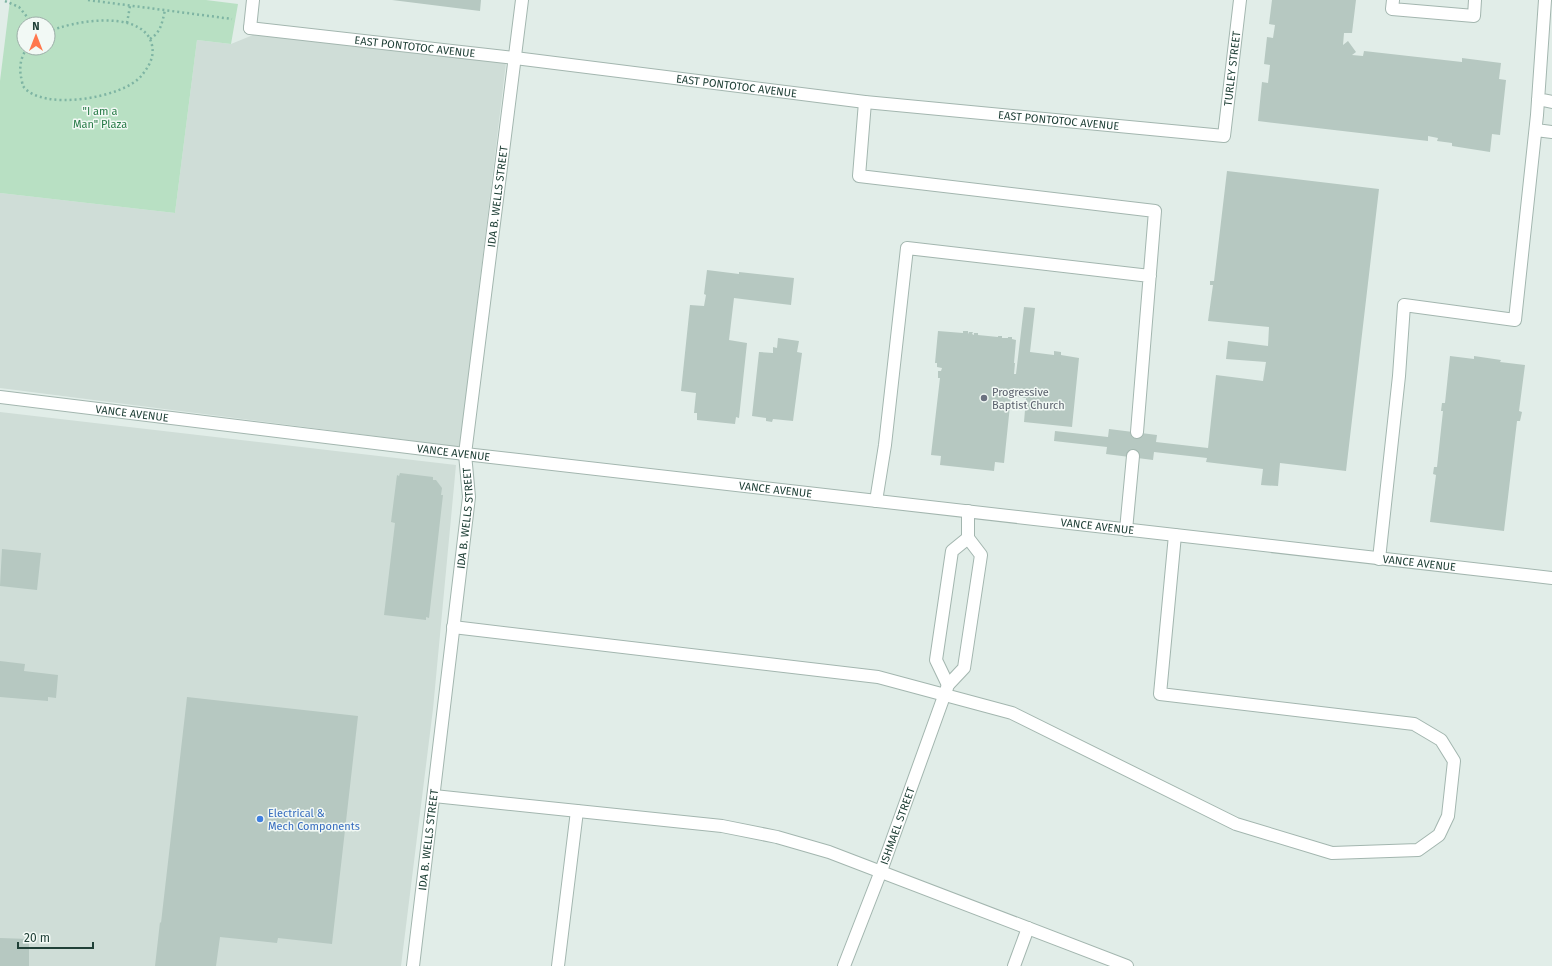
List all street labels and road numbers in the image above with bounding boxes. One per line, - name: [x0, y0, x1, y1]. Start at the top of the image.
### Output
- street label: TURLEY STREET: [1221, 30, 1243, 107]
- street label: EAST PONTOTOC AVENUE: [354, 33, 476, 60]
- street label: EAST PONTOTOC AVENUE: [675, 72, 798, 100]
- street label: EAST PONTOTOC AVENUE: [998, 108, 1120, 133]
- street label: IDA B. WELLS STREET: [485, 145, 510, 248]
- street label: VANCE AVENUE: [95, 402, 169, 424]
- street label: VANCE AVENUE: [416, 442, 491, 463]
- street label: IDA B. WELLS STREET: [454, 467, 475, 570]
- street label: VANCE AVENUE: [738, 479, 813, 500]
- street label: VANCE AVENUE: [1060, 516, 1135, 537]
- street label: VANCE AVENUE: [1382, 552, 1457, 574]
- street label: ISHMAEL STREET: [877, 785, 917, 866]
- street label: IDA B. WELLS STREET: [416, 788, 441, 891]

